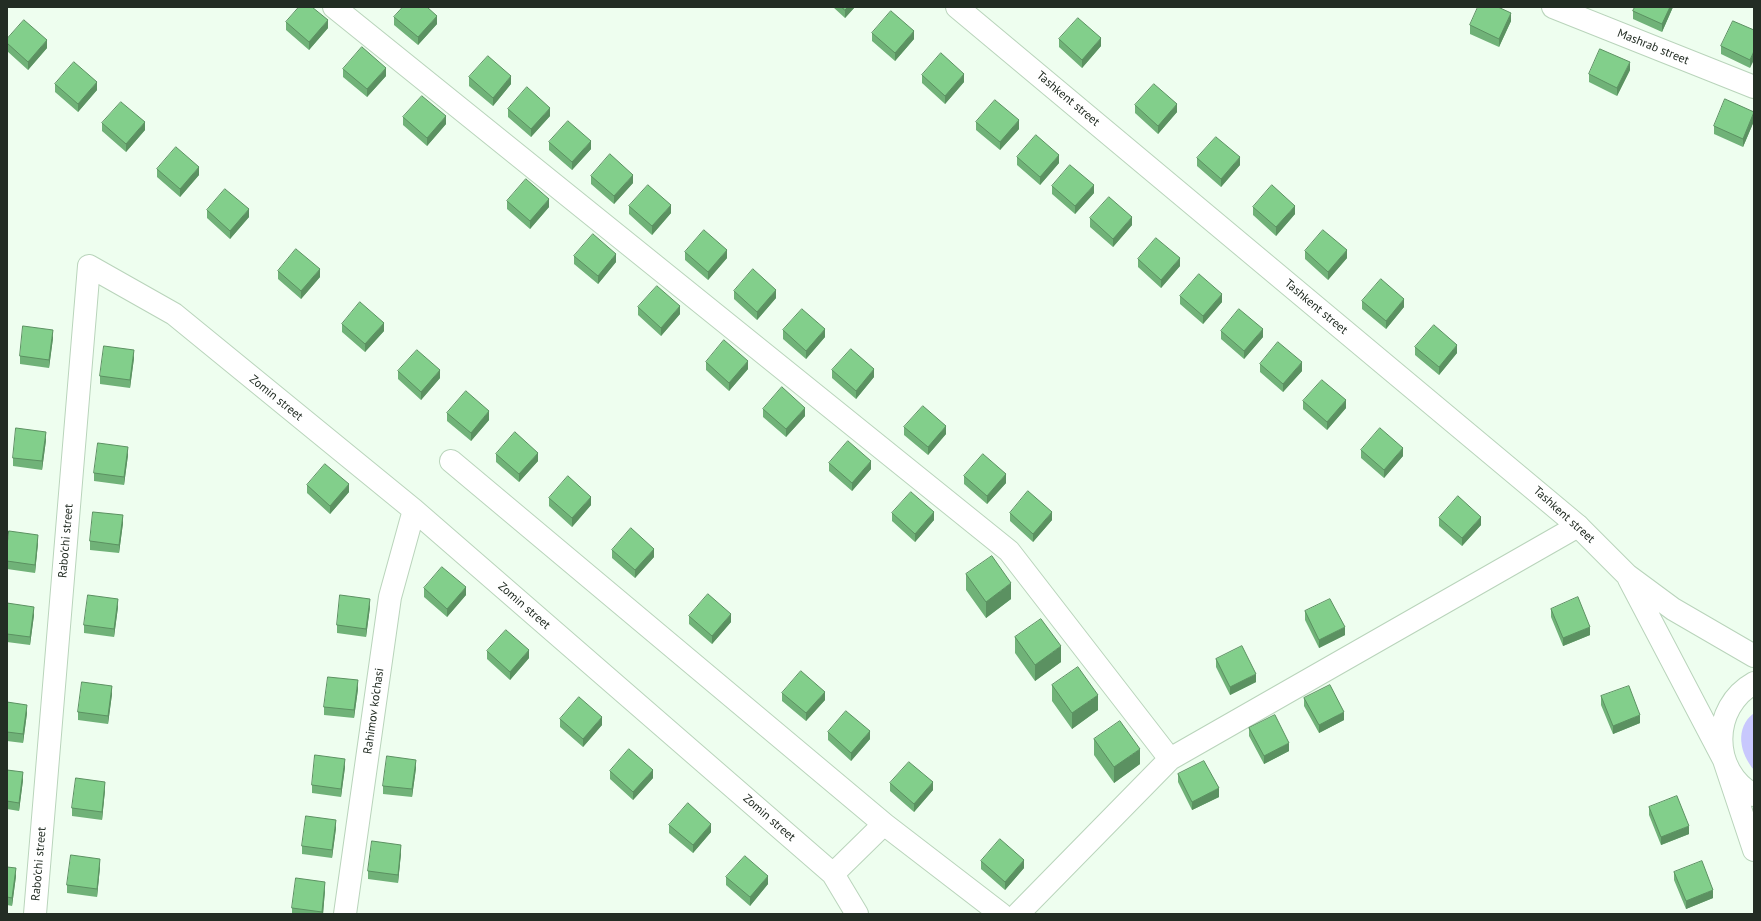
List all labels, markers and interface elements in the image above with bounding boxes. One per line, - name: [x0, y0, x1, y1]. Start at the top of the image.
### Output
- street label: Mashrab street: [1615, 26, 1691, 68]
- street label: Tashkent street: [1034, 68, 1102, 130]
- street label: Tashkent street: [1282, 276, 1350, 338]
- street label: Zomin street: [246, 372, 306, 424]
- street label: Tashkent street: [1530, 484, 1598, 546]
- street label: Rabo'chi street: [56, 503, 76, 579]
- street label: Zomin street: [495, 579, 553, 633]
- street label: Rahimov ko'chasi: [361, 667, 387, 755]
- street label: Zomin street: [740, 791, 798, 845]
- street label: Rabo'chi street: [29, 826, 49, 902]

